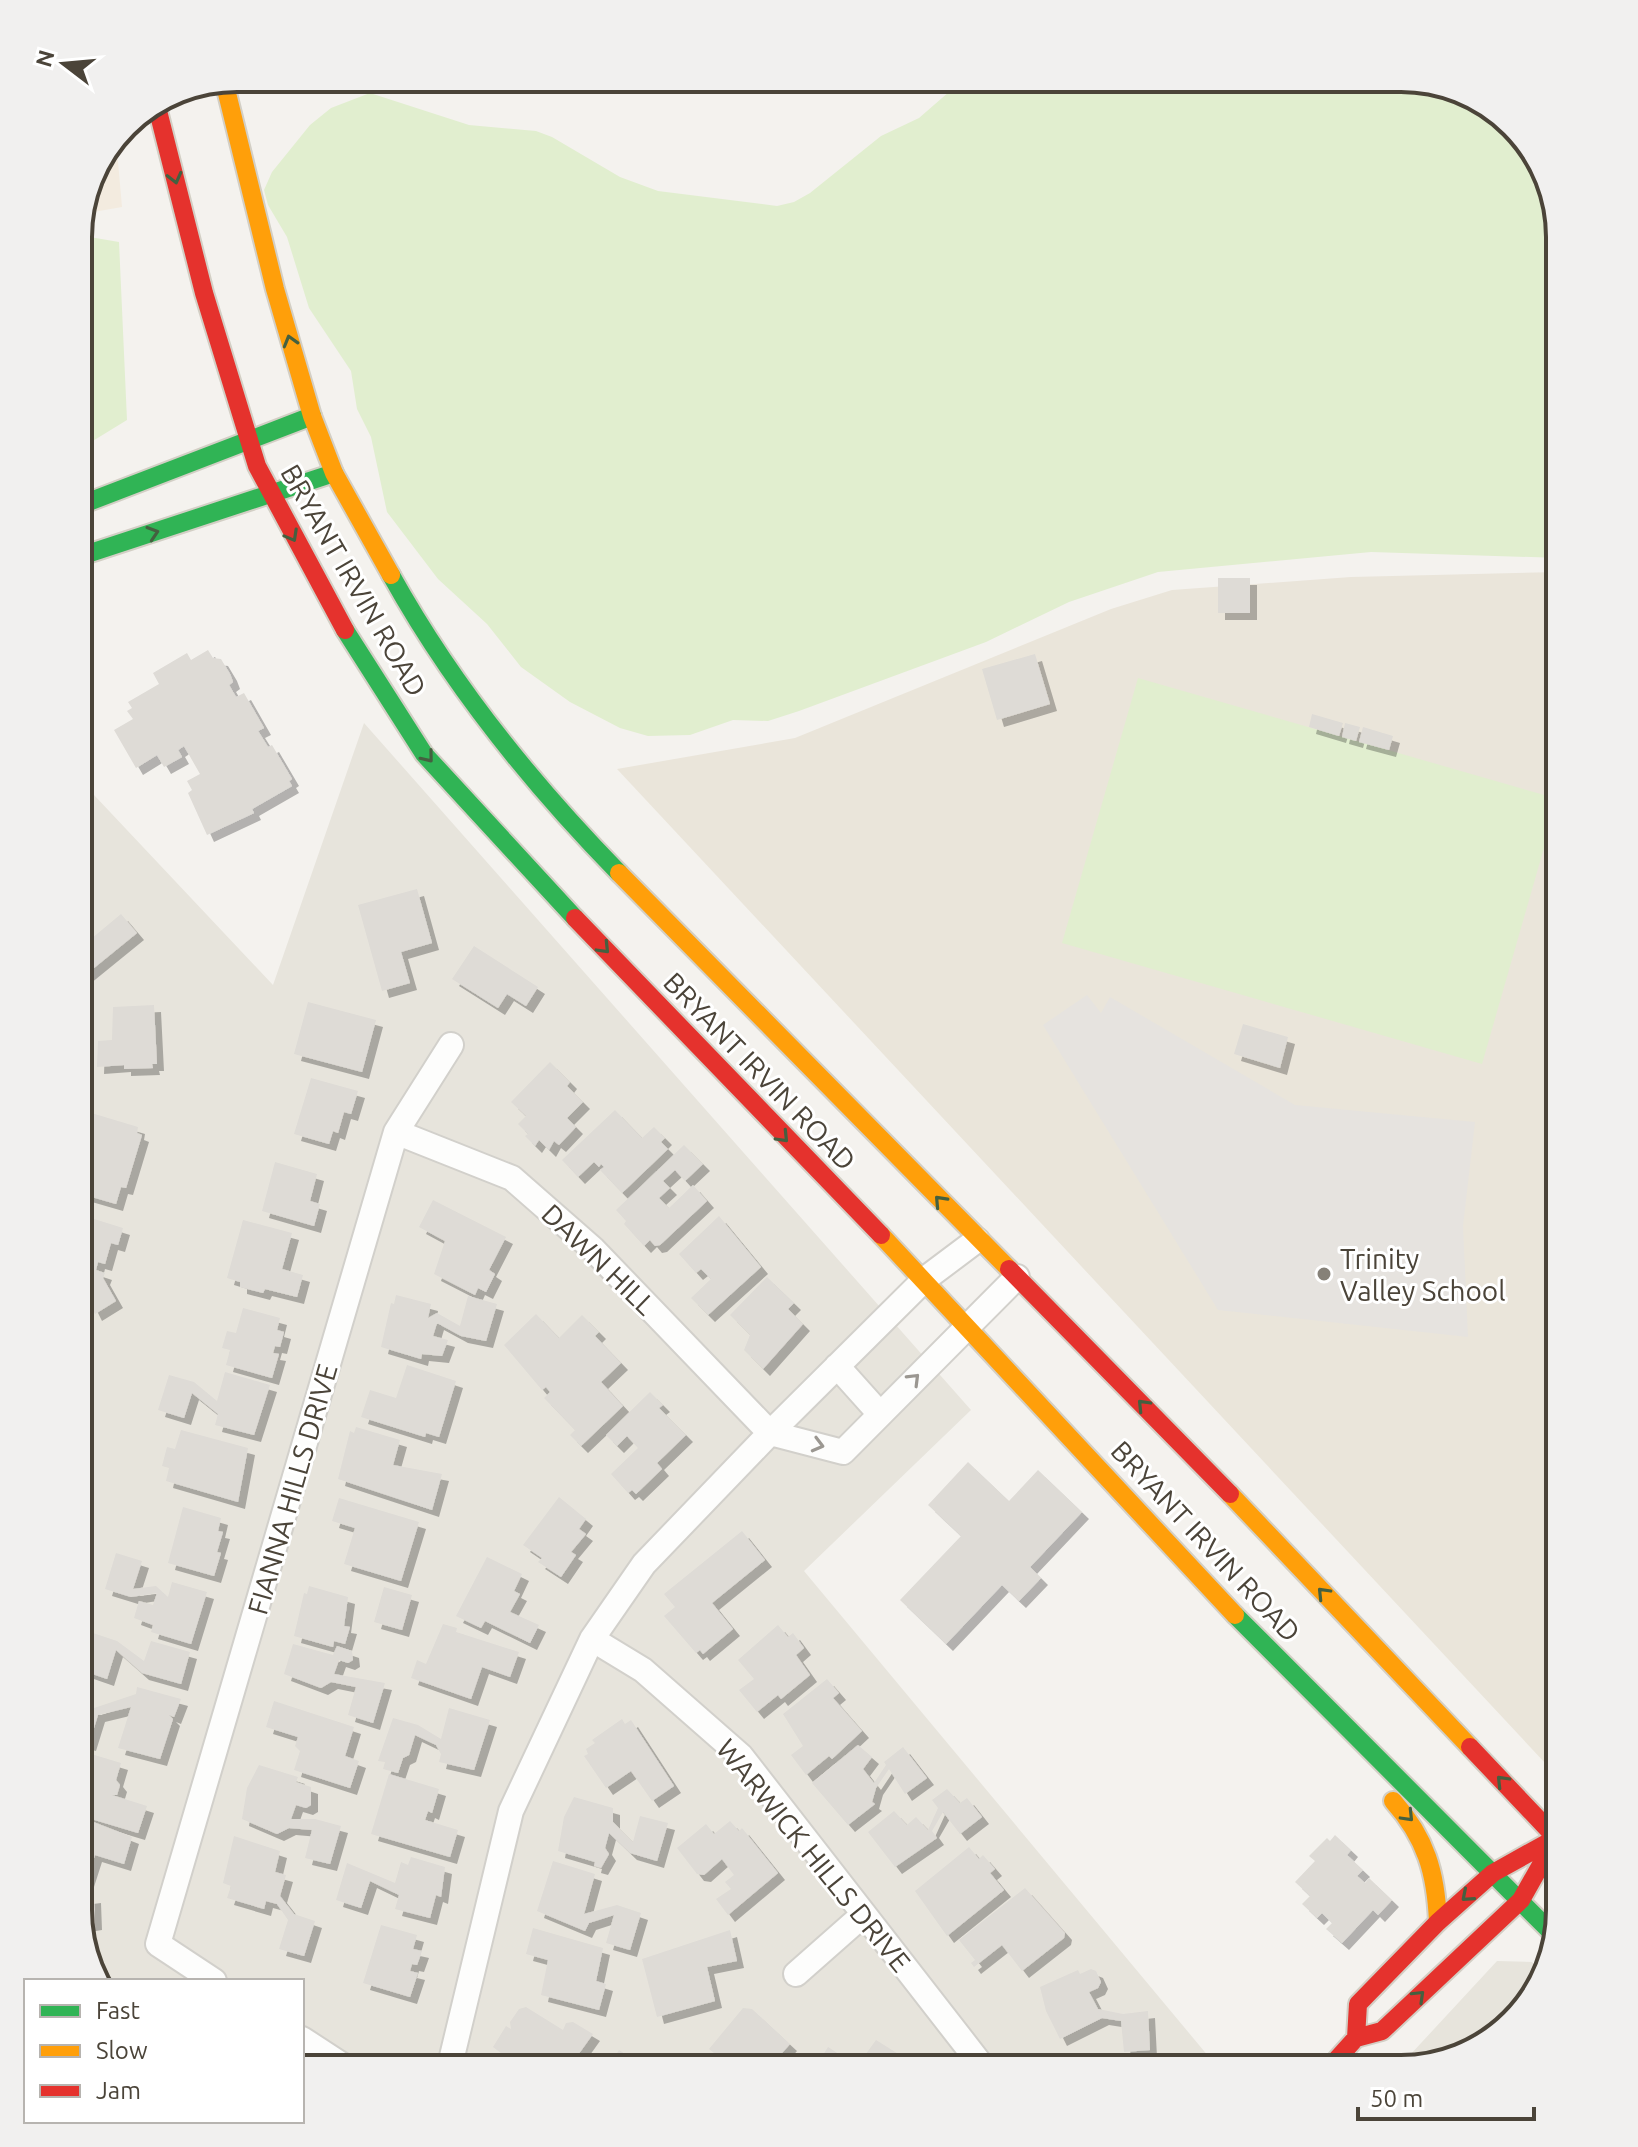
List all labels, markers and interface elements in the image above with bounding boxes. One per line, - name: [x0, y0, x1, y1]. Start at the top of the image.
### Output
- north arrow: [24, 24, 104, 104]
- text: N: [30, 47, 59, 70]
- one-way arrow: [166, 171, 183, 185]
- one-way arrow: [283, 335, 299, 348]
- street label: BRYANT IRVIN ROAD: [275, 459, 433, 701]
- one-way arrow: [145, 526, 159, 542]
- one-way arrow: [282, 527, 298, 542]
- one-way arrow: [418, 748, 433, 762]
- one-way arrow: [594, 939, 608, 954]
- street label: BRYANT IRVIN ROAD: [658, 966, 862, 1176]
- one-way arrow: [774, 1128, 789, 1142]
- one-way arrow: [936, 1195, 950, 1210]
- street label: DAWN HILL: [536, 1198, 662, 1320]
- place label: Trinity Valley School: [1340, 1243, 1506, 1306]
- marker: Trinity Valley School: [1315, 1265, 1333, 1283]
- street label: FIANNA HILLS DRIVE: [241, 1360, 343, 1618]
- one-way arrow: [905, 1374, 920, 1388]
- one-way arrow: [1138, 1400, 1152, 1414]
- street label: BRYANT IRVIN ROAD: [1105, 1435, 1307, 1647]
- one-way arrow: [810, 1436, 824, 1453]
- one-way arrow: [1318, 1587, 1332, 1602]
- street label: WARWICK HILLS DRIVE: [711, 1733, 917, 1977]
- one-way arrow: [1497, 1776, 1511, 1790]
- one-way arrow: [1399, 1807, 1413, 1821]
- one-way arrow: [1462, 1886, 1477, 1900]
- legend: [24, 1979, 304, 2123]
- one-way arrow: [1410, 1991, 1424, 2006]
- text: Fast: [96, 1997, 140, 2024]
- text: Slow: [96, 2037, 148, 2064]
- scale bar: [1358, 2071, 1534, 2121]
- text: Jam: [96, 2077, 141, 2104]
- text: 50 m: [1370, 2085, 1423, 2112]

